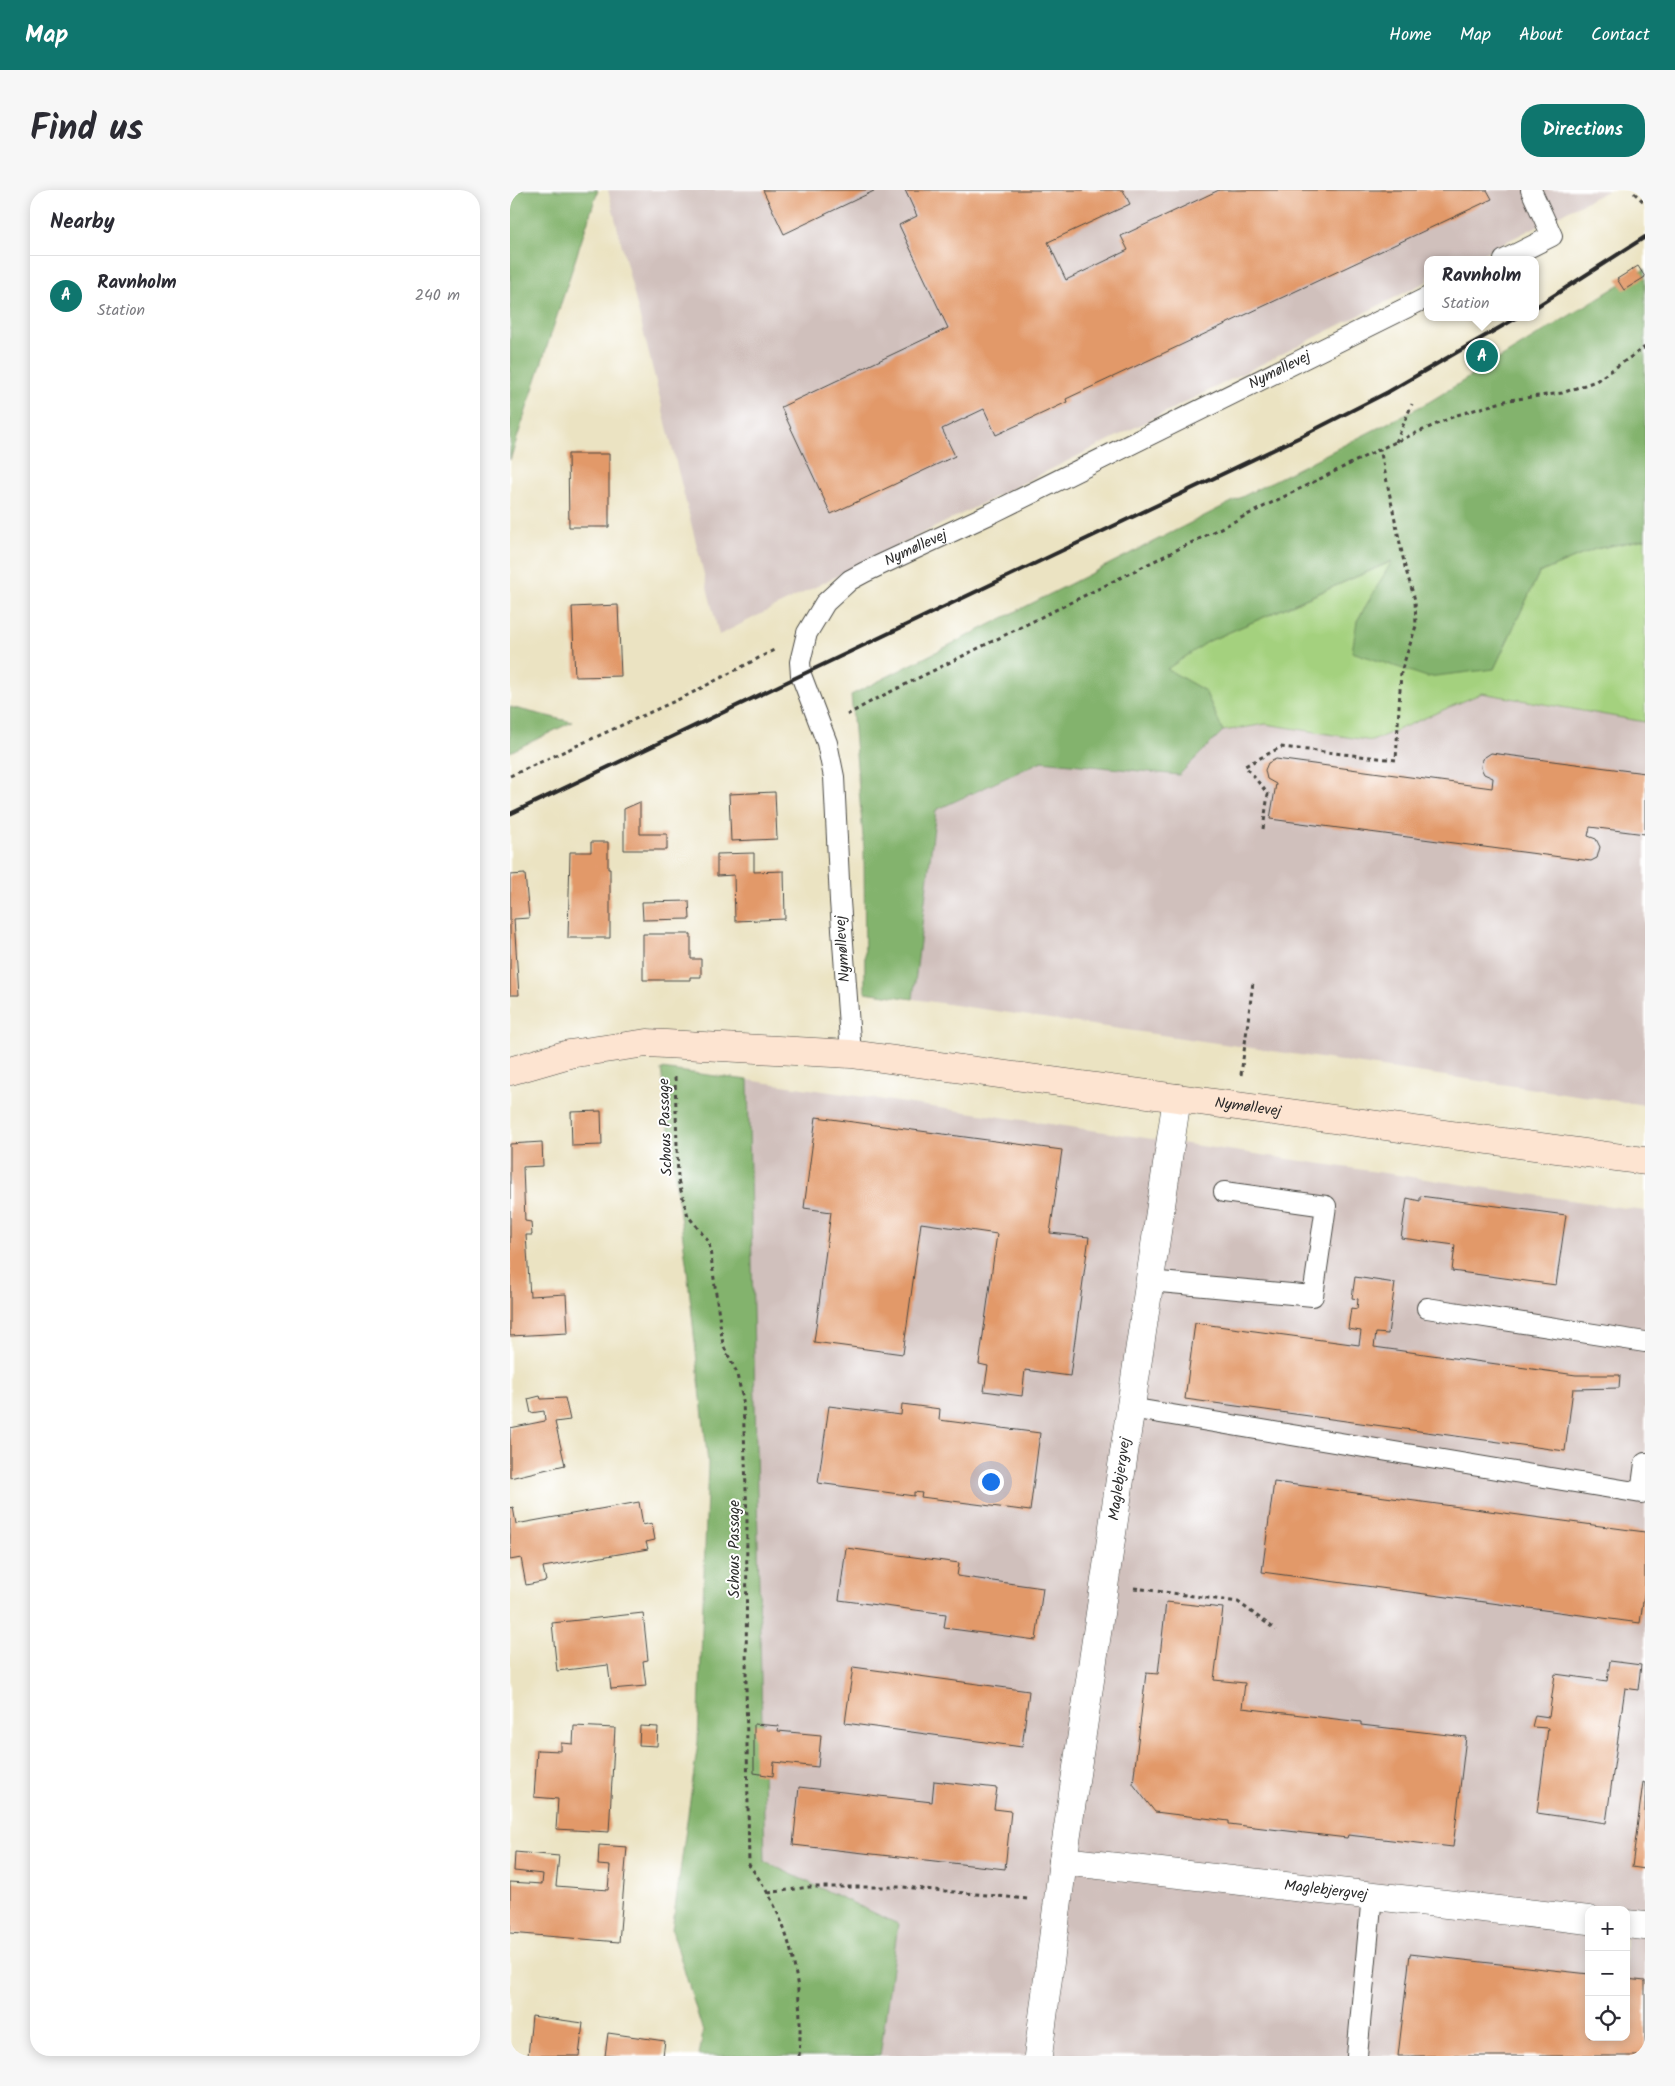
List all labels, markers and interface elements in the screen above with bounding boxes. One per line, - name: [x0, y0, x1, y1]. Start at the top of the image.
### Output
- text: Map: [25, 16, 68, 55]
- text: Home: [1389, 21, 1432, 50]
- text: Map: [1460, 21, 1491, 50]
- text: About: [1519, 21, 1563, 50]
- text: Contact: [1591, 21, 1650, 50]
- text: Find us: [30, 102, 143, 158]
- button: Directions: [1521, 104, 1645, 157]
- text: Nearby: [50, 206, 115, 239]
- popup: [1424, 256, 1539, 321]
- text: Ravnholm: [1442, 261, 1521, 291]
- text: Ravnholm: [97, 268, 177, 298]
- text: A: [61, 283, 71, 308]
- text: 240 m: [415, 283, 460, 308]
- text: Station: [1442, 291, 1490, 316]
- text: Station: [97, 298, 145, 323]
- pin: A: [1466, 337, 1498, 375]
- street label: Nymøllevej: [1244, 344, 1316, 396]
- street label: Nymøllevej: [880, 523, 952, 573]
- street label: Nymøllevej: [829, 914, 857, 983]
- street label: Schous Passage: [652, 1077, 680, 1176]
- street label: Nymøllevej: [1213, 1091, 1284, 1124]
- street label: Maglebjergvej: [1102, 1435, 1138, 1522]
- your location: [978, 1469, 1004, 1495]
- street label: Schous Passage: [723, 1500, 747, 1598]
- street label: Maglebjergvej: [1283, 1874, 1370, 1907]
- map controls: [1585, 1906, 1630, 2041]
- button: +: [1585, 1906, 1630, 1951]
- button: −: [1585, 1951, 1630, 1996]
- button: locate: [1585, 1996, 1630, 2041]

